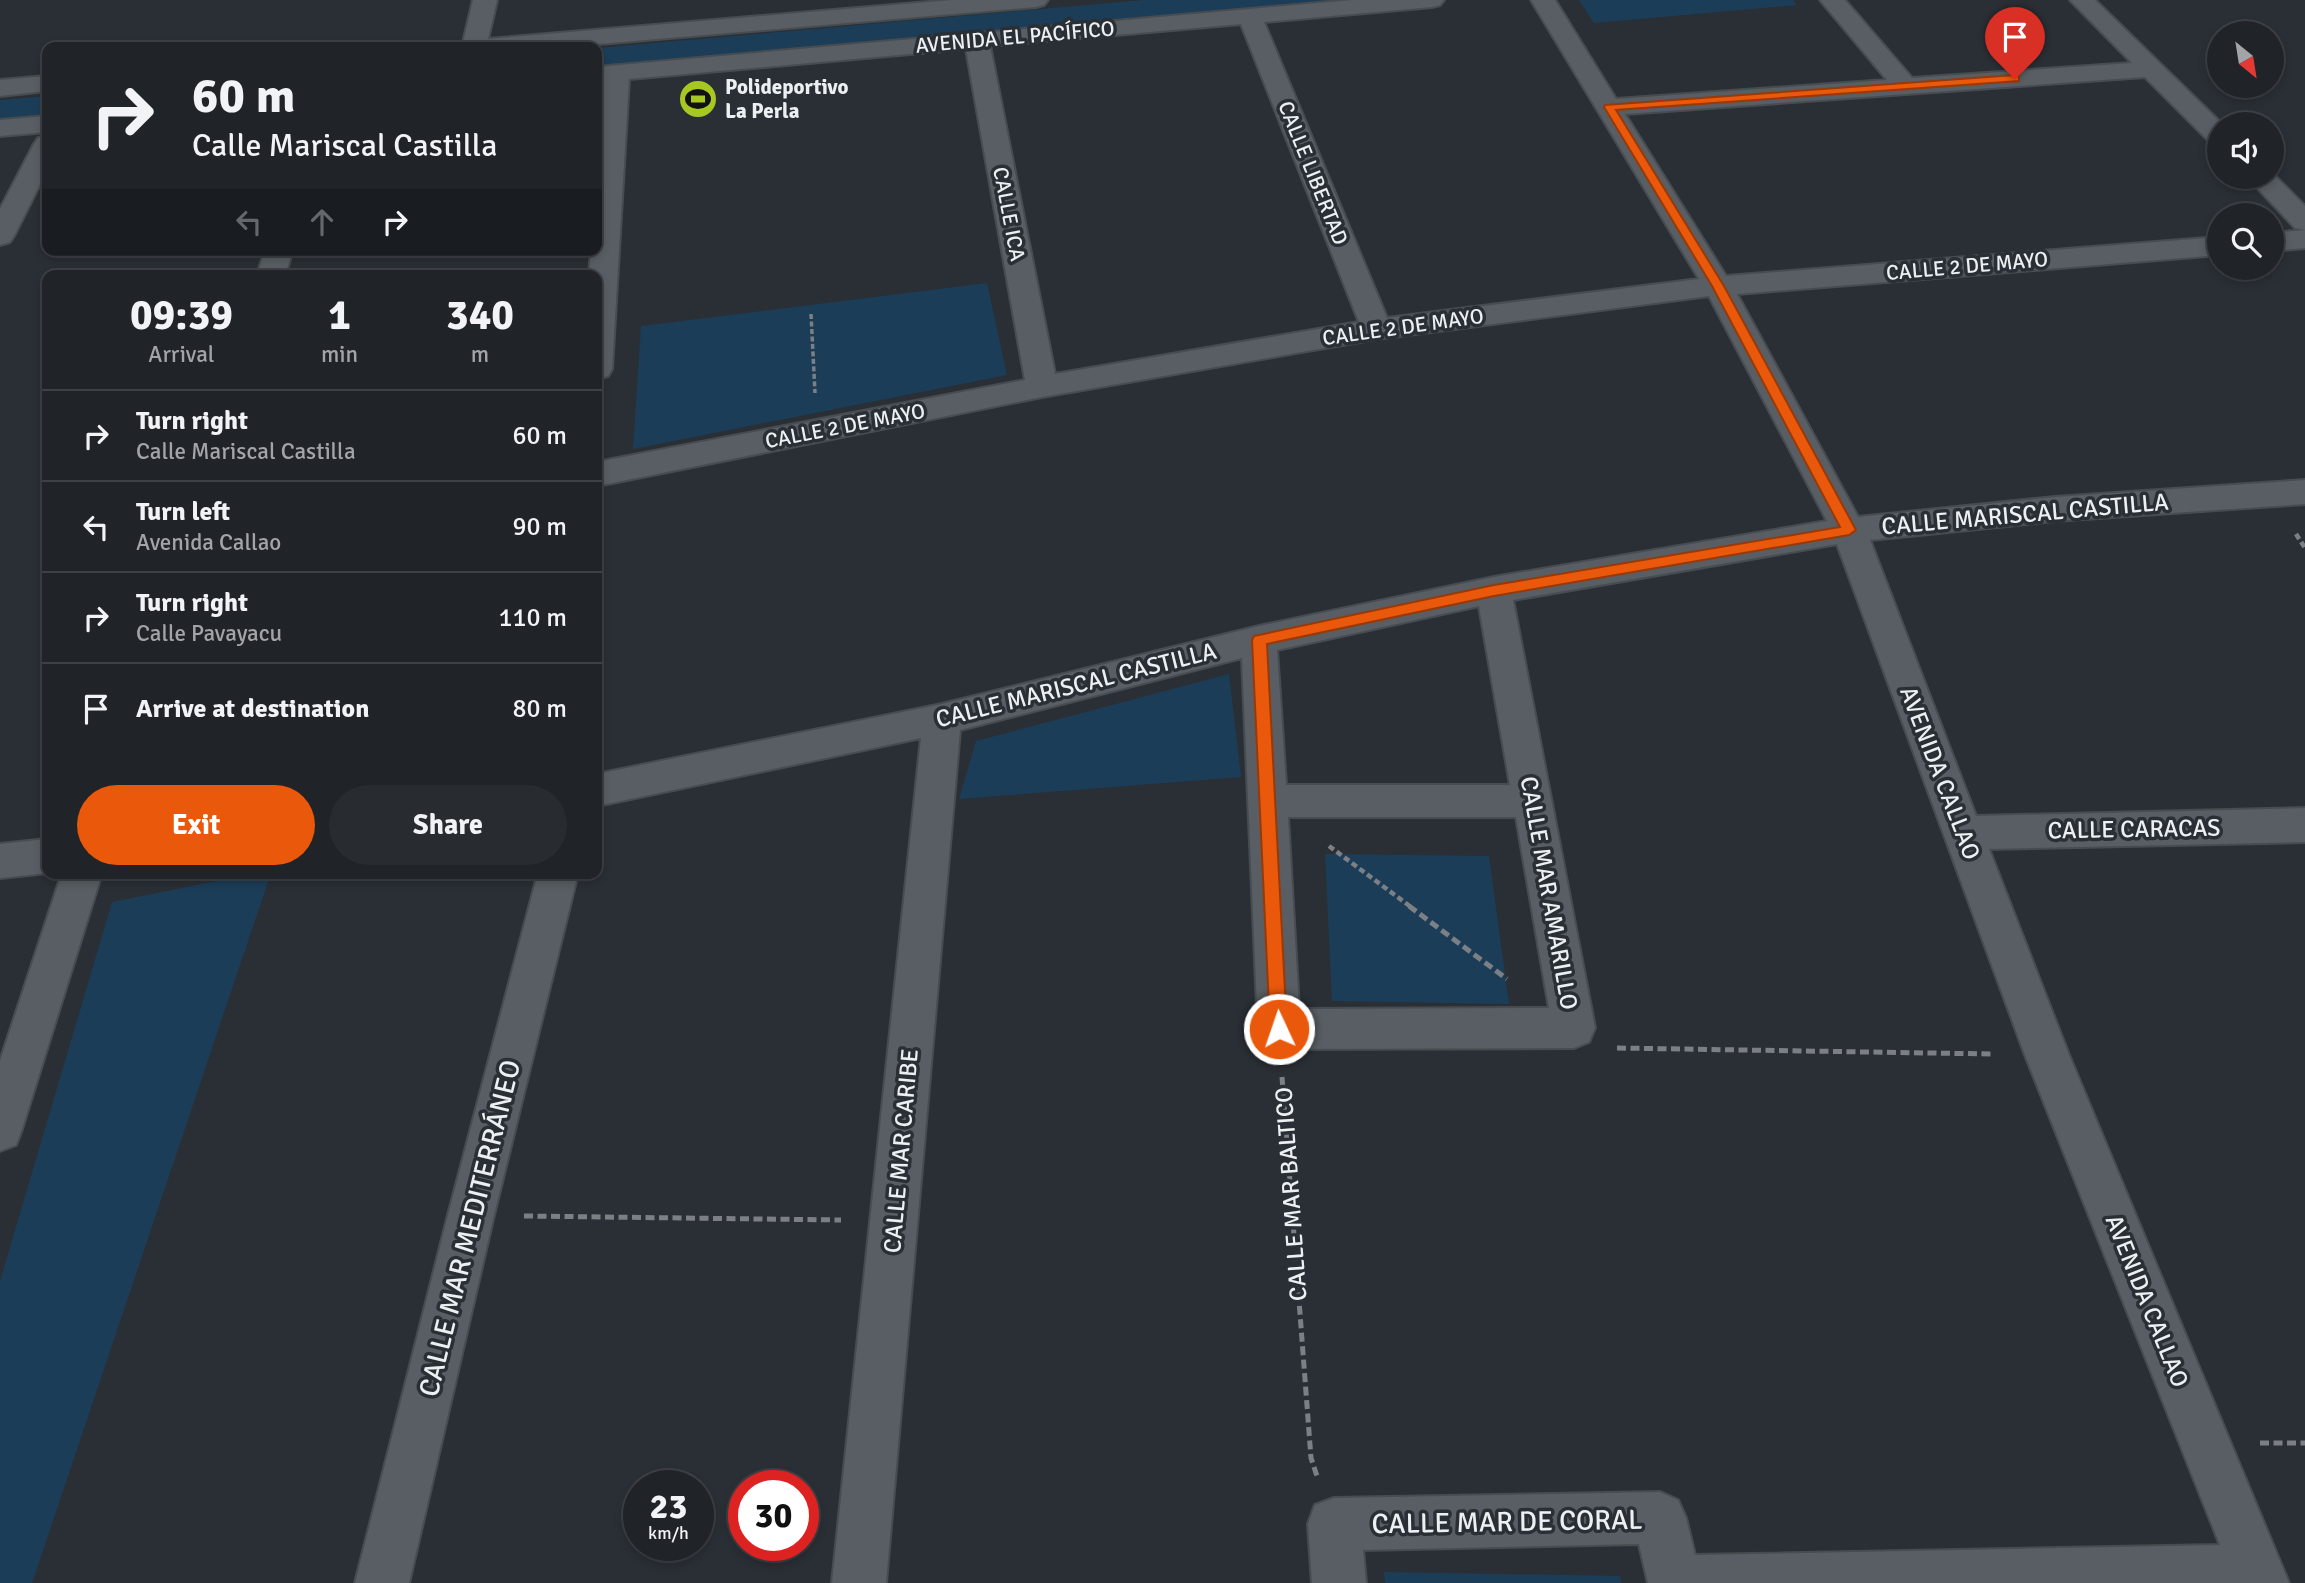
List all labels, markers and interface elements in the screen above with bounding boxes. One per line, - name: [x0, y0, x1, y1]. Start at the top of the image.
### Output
- pin: [1985, 7, 2045, 79]
- street label: AVENIDA EL PACÍFICO: [914, 15, 1116, 59]
- icon: arrive: [1996, 18, 2034, 56]
- north arrow: [2207, 21, 2284, 98]
- map controls: [2207, 21, 2284, 280]
- text: 60 m: [192, 66, 295, 126]
- icon: right: [77, 70, 168, 161]
- place label: Polideportivo La Perla: [725, 74, 848, 124]
- sports icon: Polideportivo La Perla: [677, 78, 719, 120]
- street label: CALLE LIBERTAD: [1272, 97, 1354, 249]
- button: sound: [2207, 112, 2284, 189]
- text: Calle Mariscal Castilla: [192, 126, 498, 165]
- street label: CALLE ICA: [987, 165, 1031, 263]
- icon: left: [230, 203, 268, 241]
- icon: ahead: [303, 203, 341, 241]
- icon: right: [376, 203, 414, 241]
- button: search: [2207, 203, 2284, 280]
- street label: CALLE 2 DE MAYO: [1885, 246, 2049, 286]
- text: 09:39: [130, 290, 233, 341]
- text: 1: [328, 290, 351, 341]
- text: 340: [446, 290, 514, 341]
- street label: CALLE 2 DE MAYO: [1321, 303, 1485, 351]
- text: Arrival: [148, 340, 215, 369]
- text: min: [321, 340, 358, 369]
- text: m: [471, 340, 489, 369]
- street label: CALLE 2 DE MAYO: [763, 398, 927, 454]
- text: Turn right: [136, 405, 248, 437]
- icon: right: [77, 417, 115, 455]
- text: 60 m: [512, 420, 567, 452]
- text: Calle Mariscal Castilla: [136, 437, 356, 466]
- street label: CALLE MARISCAL CASTILLA: [1880, 486, 2170, 541]
- text: Turn left: [136, 496, 230, 528]
- icon: left: [77, 508, 115, 546]
- text: 90 m: [512, 511, 567, 543]
- text: Avenida Callao: [136, 528, 281, 557]
- text: Turn right: [136, 587, 248, 619]
- icon: right: [77, 599, 115, 637]
- text: 110 m: [498, 602, 567, 634]
- text: Calle Pavayacu: [136, 619, 282, 648]
- street label: CALLE MARISCAL CASTILLA: [933, 636, 1220, 734]
- street label: AVENIDA CALLAO: [1893, 682, 1987, 864]
- icon: arrive: [77, 690, 115, 728]
- text: Arrive at destination: [136, 693, 369, 725]
- text: 80 m: [512, 693, 567, 725]
- street label: CALLE MAR AMARILLO: [1514, 774, 1584, 1012]
- button: Exit: [77, 785, 315, 865]
- button: Share: [329, 785, 567, 865]
- street label: CALLE CARACAS: [2047, 812, 2221, 846]
- position arrow: [1242, 992, 1316, 1066]
- street label: CALLE MAR CARIBE: [877, 1048, 925, 1254]
- street label: CALLE MAR MEDITERRÁNEO: [412, 1056, 528, 1400]
- street label: CALLE MAR BALTICO: [1269, 1086, 1313, 1302]
- street label: AVENIDA CALLAO: [2099, 1210, 2195, 1392]
- speed limit sign: 30: [728, 1470, 819, 1561]
- text: 23: [650, 1485, 687, 1528]
- street label: CALLE MAR DE CORAL: [1371, 1503, 1643, 1541]
- text: km/h: [648, 1522, 689, 1544]

